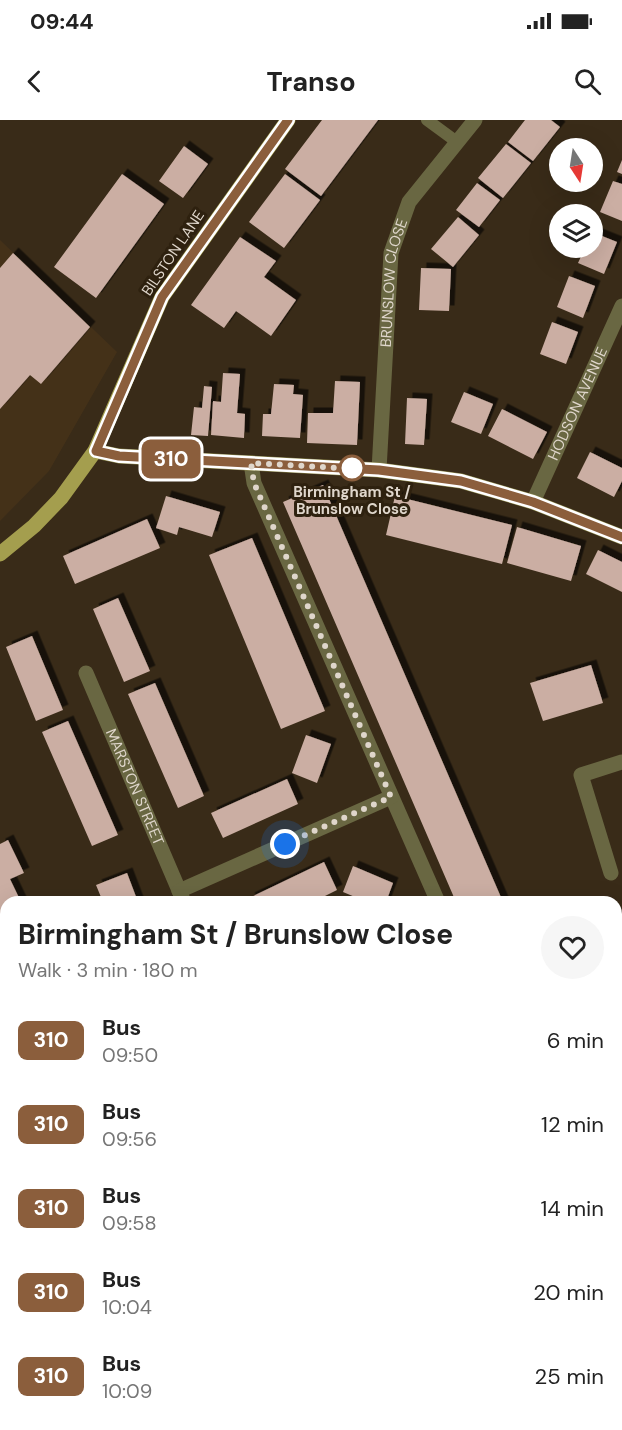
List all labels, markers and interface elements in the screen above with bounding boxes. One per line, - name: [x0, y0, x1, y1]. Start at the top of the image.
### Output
- text: 09:44: [30, 7, 94, 36]
- text: Transo: [266, 64, 356, 99]
- icon: back: [18, 65, 51, 98]
- icon: search: [571, 65, 604, 98]
- north arrow: [549, 138, 603, 192]
- map controls: [549, 138, 603, 258]
- button: layers: [549, 204, 603, 258]
- street label: BILSTON LANE: [137, 206, 209, 300]
- street label: BRUNSLOW CLOSE: [376, 216, 412, 348]
- street label: HODSON AVENUE: [543, 344, 612, 464]
- line badge: 310: [136, 440, 206, 478]
- text: 310: [154, 445, 188, 473]
- marker: Birmingham St / Brunslow Close: [339, 455, 365, 481]
- place label: Birmingham St / Brunslow Close: [293, 482, 411, 519]
- street label: MARSTON STREET: [101, 726, 169, 848]
- your location: [270, 829, 300, 859]
- text: Birmingham St / Brunslow Close: [18, 916, 453, 953]
- button: heart: [541, 916, 604, 979]
- text: Walk · 3 min · 180 m: [18, 957, 197, 983]
- text: Bus: [102, 1013, 141, 1042]
- text: 310: [34, 1026, 68, 1054]
- text: 6 min: [547, 1026, 604, 1055]
- text: 09:50: [102, 1042, 158, 1068]
- text: Bus: [102, 1097, 141, 1126]
- text: 310: [34, 1110, 68, 1138]
- text: 12 min: [541, 1110, 604, 1139]
- text: 09:56: [102, 1126, 157, 1152]
- text: Bus: [102, 1181, 141, 1210]
- text: 310: [34, 1194, 68, 1222]
- text: 14 min: [540, 1194, 604, 1223]
- text: 09:58: [102, 1210, 157, 1236]
- text: Bus: [102, 1265, 141, 1294]
- text: 310: [34, 1278, 68, 1306]
- text: 20 min: [533, 1278, 604, 1307]
- text: 10:04: [102, 1294, 152, 1320]
- text: Bus: [102, 1349, 141, 1378]
- text: 310: [34, 1362, 68, 1390]
- text: 25 min: [535, 1362, 604, 1391]
- text: 10:09: [102, 1378, 152, 1404]

